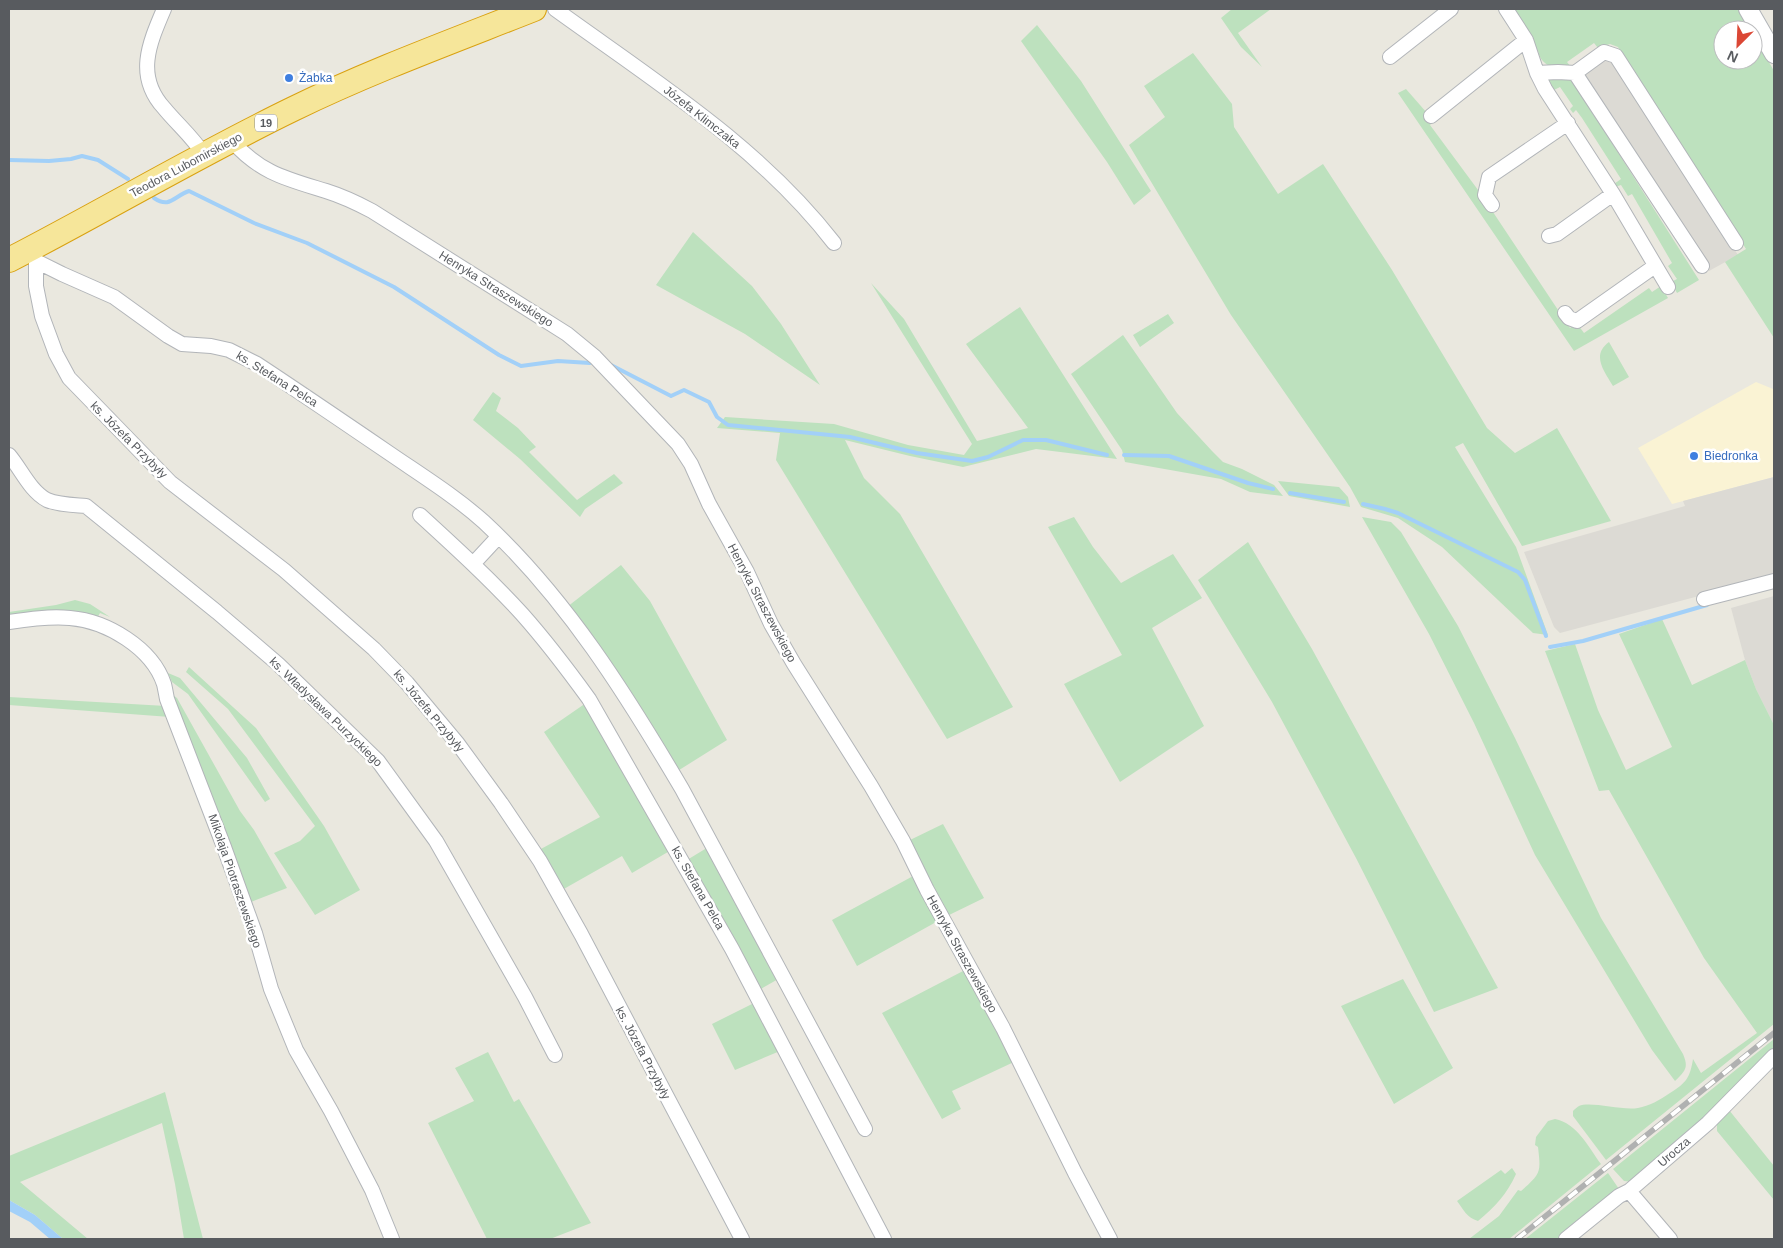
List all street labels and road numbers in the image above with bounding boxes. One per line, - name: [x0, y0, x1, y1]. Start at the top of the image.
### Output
- street label: Józefa Klimczaka: [661, 83, 743, 151]
- road number: 19: [255, 115, 277, 132]
- street label: Teodora Lubomirskiego: [128, 129, 245, 200]
- street label: Henryka Straszewskiego: [436, 248, 556, 330]
- street label: ks. Stefana Pelca: [234, 348, 321, 410]
- street label: ks. Józefa Przybyły: [88, 399, 170, 481]
- street label: Henryka Straszewskiego: [725, 541, 799, 665]
- street label: ks. Władysława Purzyckiego: [267, 654, 386, 770]
- street label: ks. Józefa Przybyły: [391, 667, 467, 755]
- street label: Mikołaja Piotraszewskiego: [205, 812, 265, 950]
- street label: ks. Stefana Pelca: [669, 844, 728, 932]
- street label: Henryka Straszewskiego: [924, 893, 1000, 1015]
- street label: ks. Józefa Przybyły: [613, 1004, 673, 1102]
- street label: Urocza: [1655, 1134, 1693, 1170]

